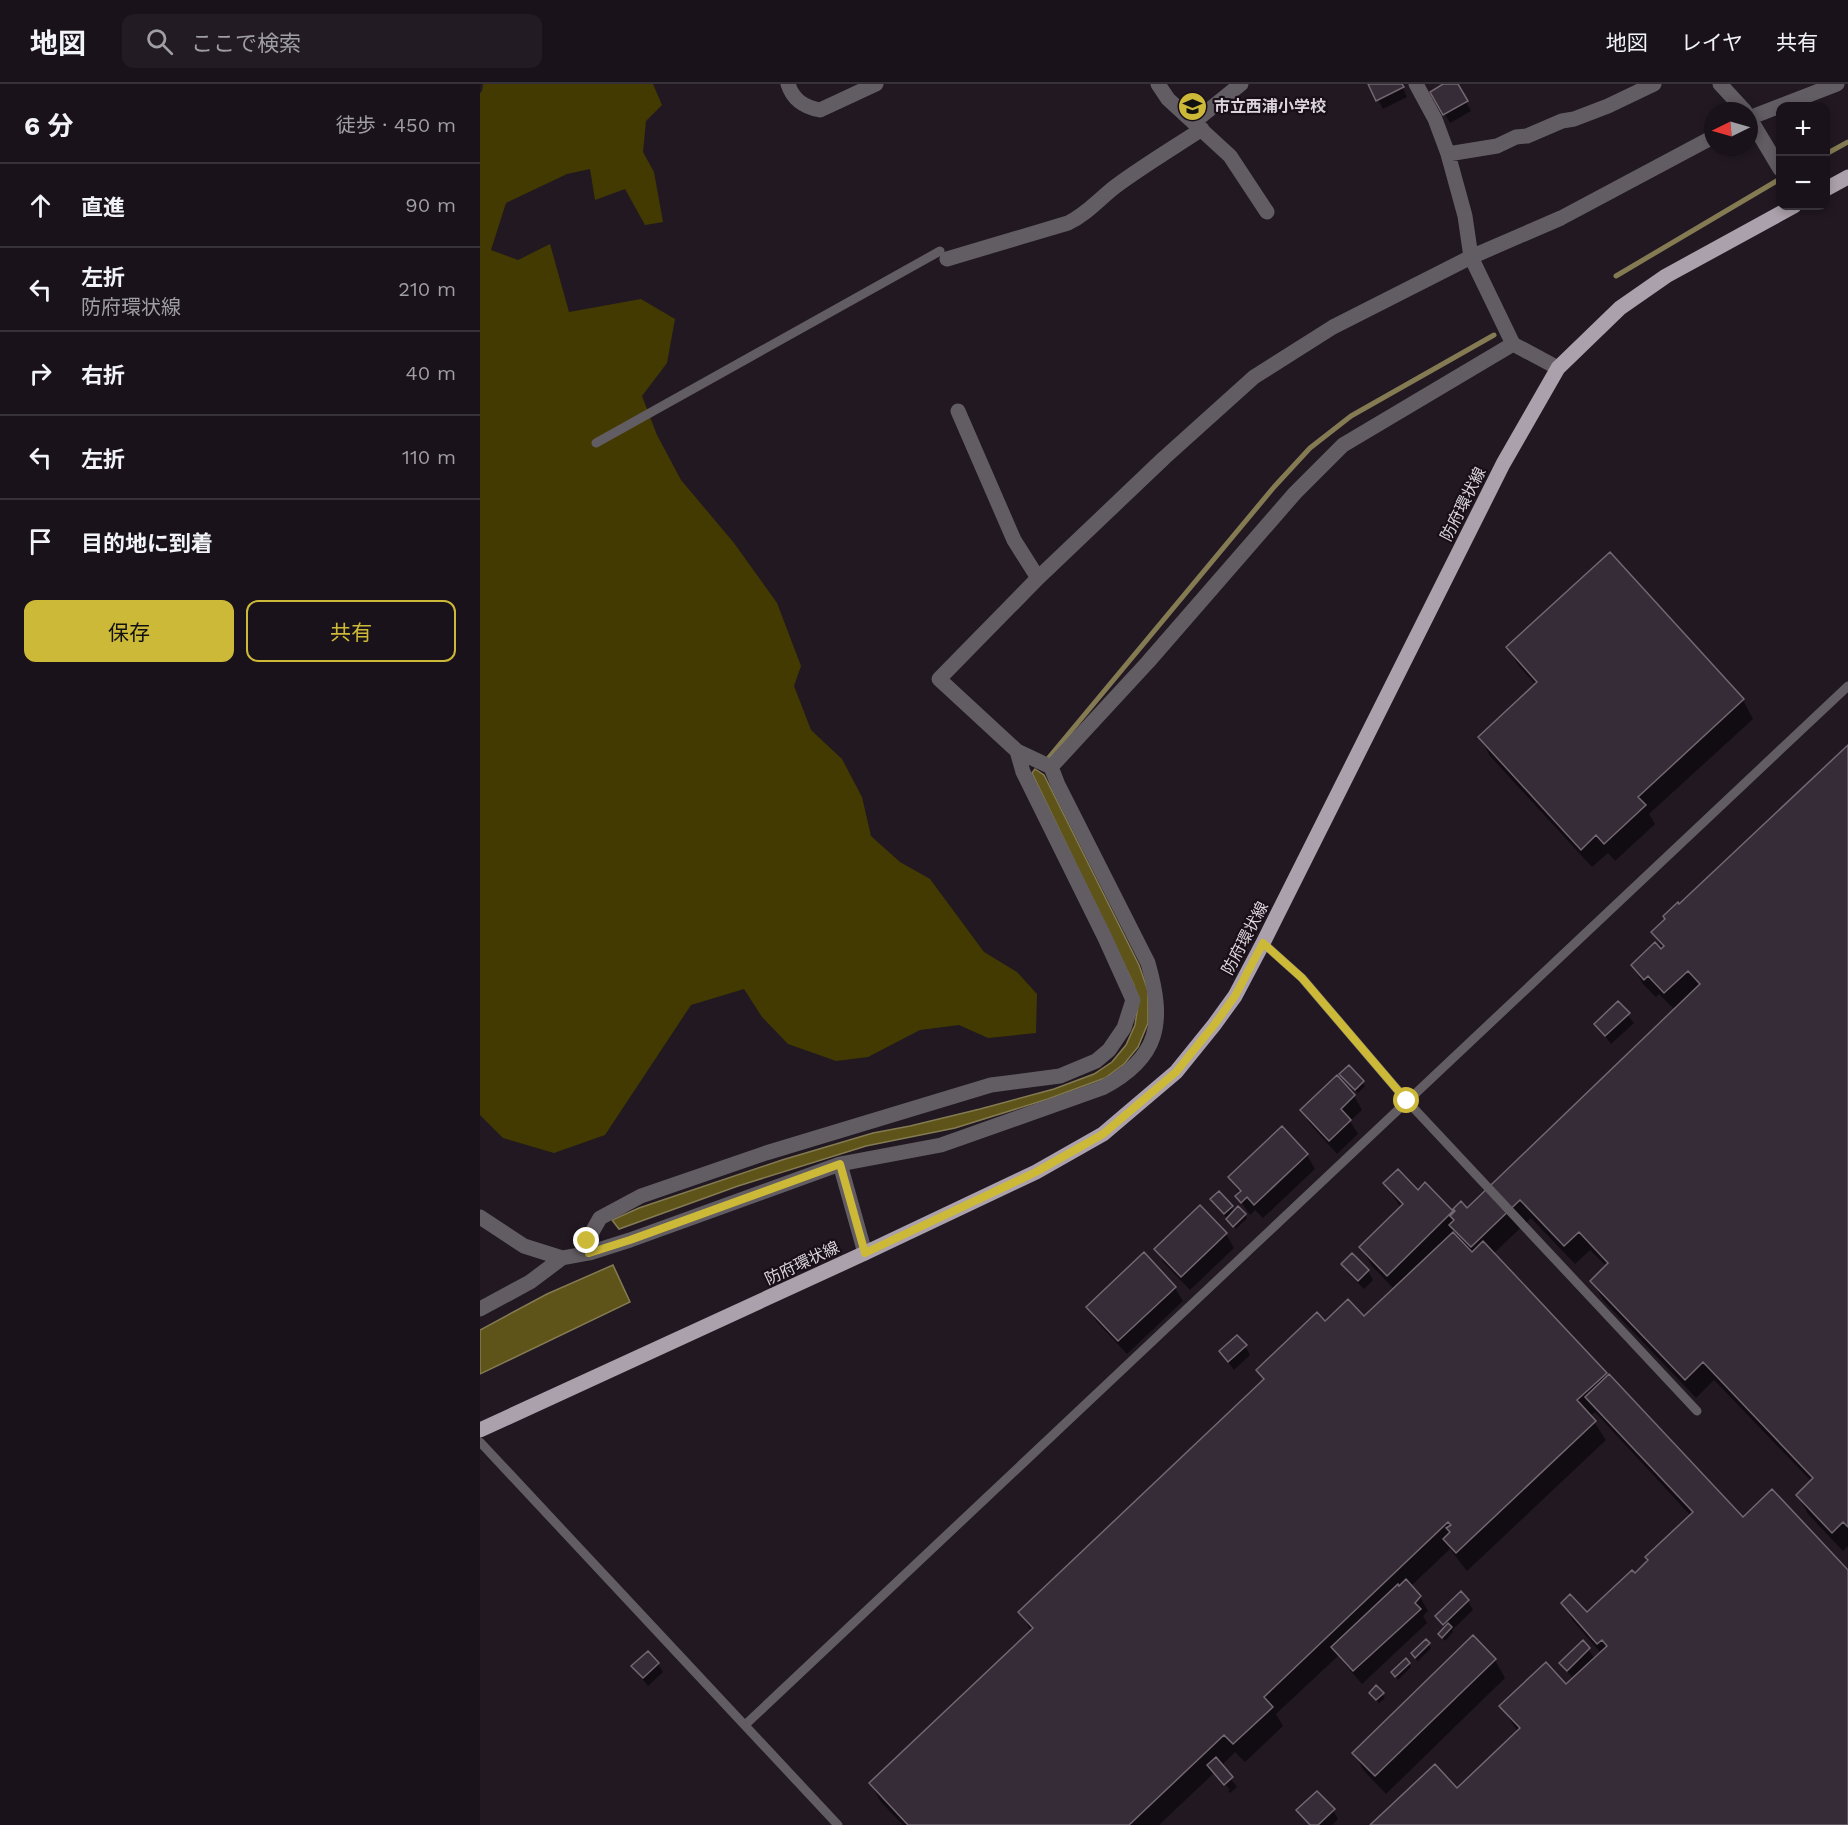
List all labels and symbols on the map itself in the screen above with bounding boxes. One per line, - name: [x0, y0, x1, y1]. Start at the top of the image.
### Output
- school or university icon: 市立西浦小学校: [1177, 90, 1209, 122]
- place label: 市立西浦小学校: [1214, 97, 1326, 116]
- north arrow: [1704, 102, 1758, 156]
- street label: 防府環状線: [1436, 464, 1490, 544]
- street label: 防府環状線: [1218, 898, 1272, 978]
- route start: [1393, 1087, 1419, 1113]
- route end: [573, 1227, 599, 1253]
- street label: 防府環状線: [762, 1237, 842, 1289]

